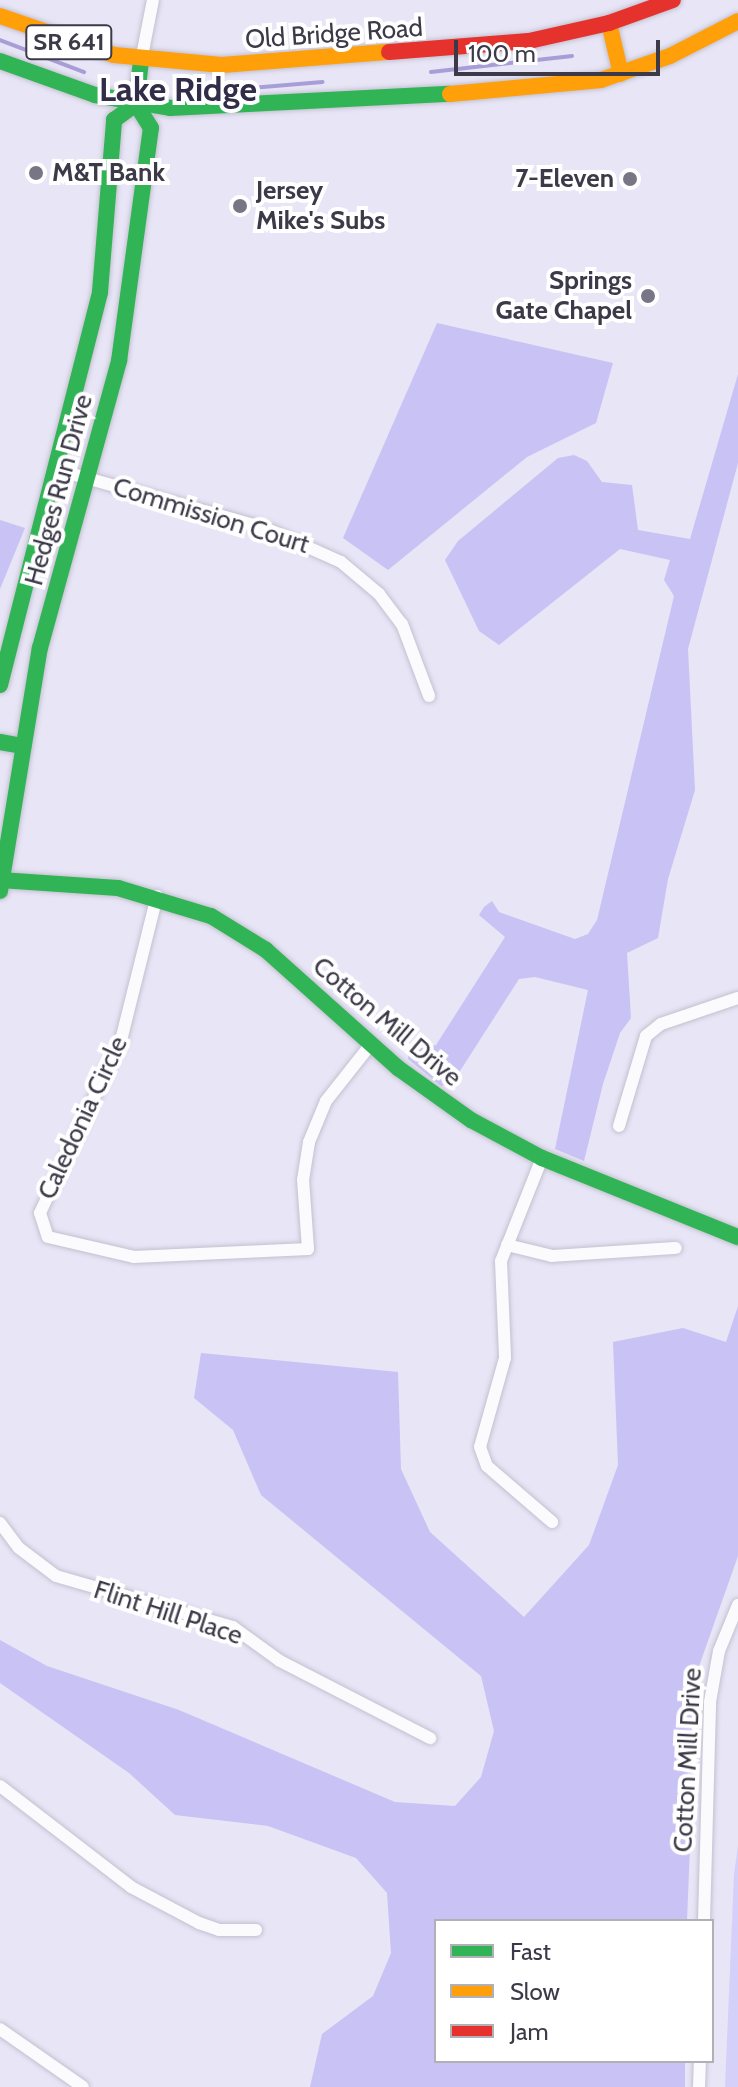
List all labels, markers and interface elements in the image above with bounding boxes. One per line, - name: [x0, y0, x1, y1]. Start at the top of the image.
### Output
- street label: Old Bridge Road: [244, 12, 424, 56]
- road number: SR 641: [25, 22, 113, 62]
- scale bar: [458, 24, 664, 74]
- text: 100 m: [468, 39, 536, 68]
- district label: Lake Ridge: [99, 70, 257, 110]
- place label: M&T Bank: [52, 157, 165, 189]
- place label: 7-Eleven: [515, 163, 614, 195]
- marker: M&T Bank: [27, 164, 45, 182]
- marker: 7-Eleven: [621, 170, 639, 188]
- place label: Jersey Mike's Subs: [256, 175, 385, 236]
- marker: Jersey Mike's Subs: [231, 197, 249, 215]
- place label: Springs Gate Chapel: [496, 265, 632, 326]
- marker: Springs Gate Chapel: [639, 287, 657, 305]
- street label: Hedges Run Drive: [19, 391, 99, 589]
- street label: Commission Court: [109, 471, 313, 561]
- street label: Cotton Mill Drive: [306, 951, 468, 1093]
- street label: Caledonia Circle: [32, 1032, 134, 1204]
- street label: Flint Hill Place: [90, 1574, 246, 1652]
- street label: Cotton Mill Drive: [668, 1667, 708, 1853]
- legend: [434, 1919, 714, 2063]
- text: Fast: [510, 1937, 551, 1966]
- text: Slow: [510, 1977, 560, 2006]
- text: Jam: [510, 2017, 548, 2046]

